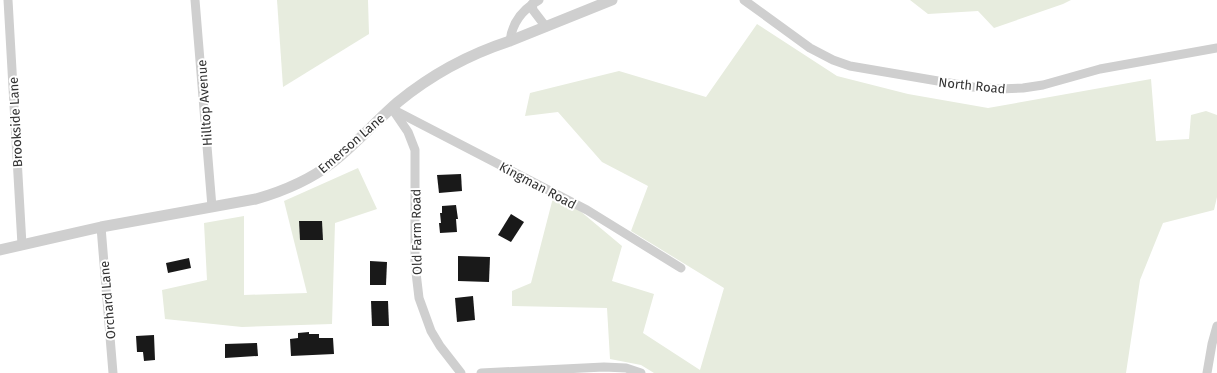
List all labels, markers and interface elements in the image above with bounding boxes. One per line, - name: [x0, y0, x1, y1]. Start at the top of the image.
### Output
- street label: Hilltop Avenue: [194, 59, 215, 147]
- street label: North Road: [938, 75, 1006, 96]
- street label: Brookside Lane: [6, 76, 25, 168]
- street label: Emerson Lane: [315, 111, 387, 176]
- street label: Kingman Road: [497, 159, 579, 212]
- street label: Old Farm Road: [408, 189, 425, 275]
- street label: Orchard Lane: [97, 260, 118, 340]

